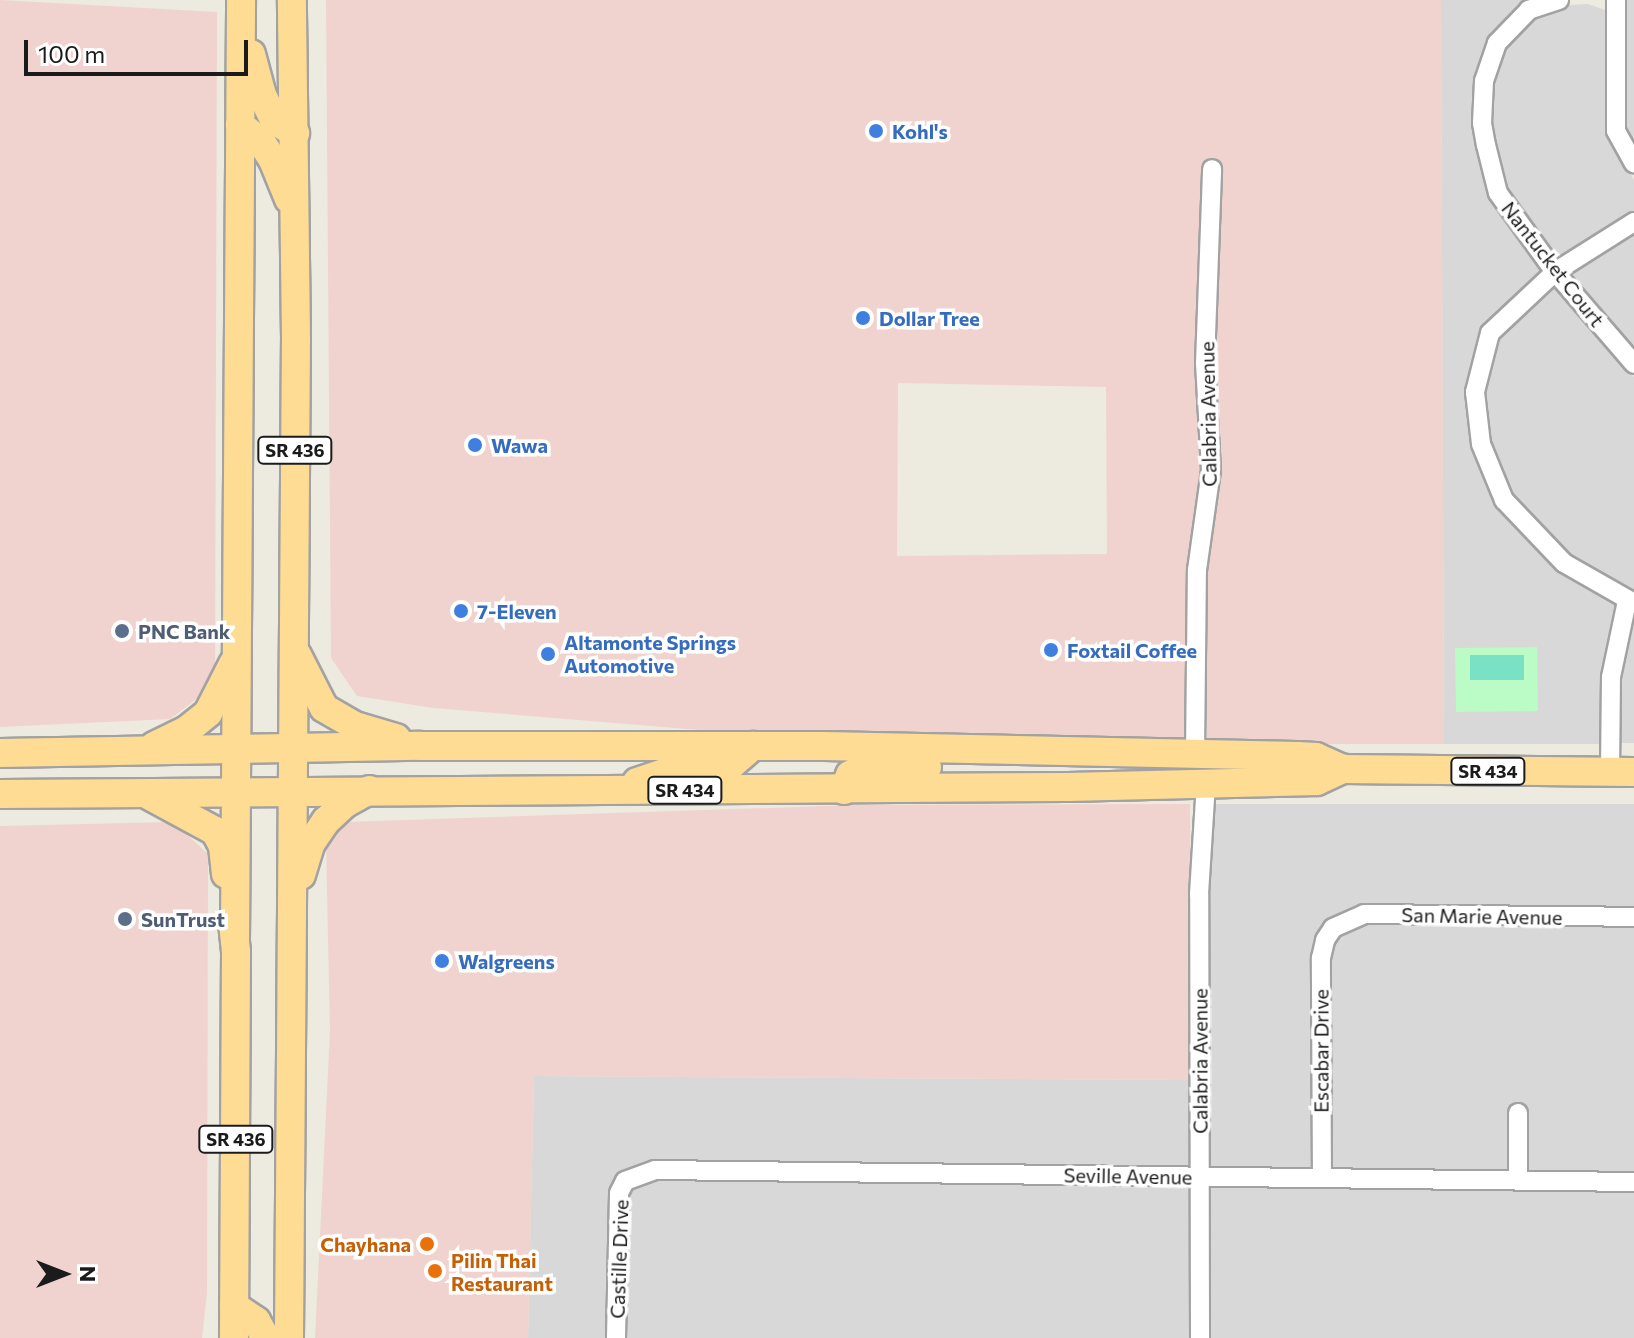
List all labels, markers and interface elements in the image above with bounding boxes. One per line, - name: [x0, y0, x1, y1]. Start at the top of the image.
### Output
- scale bar: [28, 24, 252, 74]
- text: 100 m: [38, 39, 105, 68]
- place label: Kohl's: [892, 119, 948, 143]
- marker: Kohl's: [867, 122, 885, 140]
- street label: Nantucket Court: [1497, 197, 1609, 331]
- place label: Dollar Tree: [879, 306, 980, 330]
- marker: Dollar Tree: [854, 309, 872, 327]
- street label: Calabria Avenue: [1195, 341, 1221, 487]
- place label: Wawa: [491, 433, 548, 457]
- road number: SR 436: [257, 436, 333, 464]
- marker: Wawa: [466, 436, 484, 454]
- place label: 7-Eleven: [477, 599, 557, 623]
- marker: 7-Eleven: [452, 602, 470, 620]
- place label: PNC Bank: [138, 619, 230, 643]
- marker: PNC Bank: [113, 622, 131, 640]
- place label: Altamonte Springs Automotive: [564, 630, 736, 677]
- place label: Foxtail Coffee: [1067, 638, 1197, 662]
- marker: Foxtail Coffee: [1042, 641, 1060, 659]
- marker: Altamonte Springs Automotive: [539, 645, 557, 663]
- road number: SR 434: [1450, 757, 1526, 785]
- road number: SR 434: [647, 776, 723, 804]
- street label: San Marie Avenue: [1401, 903, 1563, 929]
- place label: SunTrust: [141, 907, 225, 931]
- marker: SunTrust: [116, 910, 134, 928]
- place label: Walgreens: [458, 949, 555, 973]
- marker: Walgreens: [433, 952, 451, 970]
- street label: Calabria Avenue: [1188, 988, 1212, 1134]
- street label: Escabar Drive: [1309, 989, 1333, 1113]
- road number: SR 436: [198, 1125, 274, 1153]
- street label: Seville Avenue: [1063, 1163, 1193, 1189]
- street label: Castille Drive: [605, 1199, 633, 1319]
- place label: Chayhana: [320, 1232, 411, 1256]
- north arrow: [24, 1234, 104, 1314]
- marker: Chayhana: [418, 1235, 436, 1253]
- place label: Pilin Thai Restaurant: [451, 1248, 553, 1295]
- marker: Pilin Thai Restaurant: [426, 1262, 444, 1280]
- text: N: [75, 1266, 102, 1282]

